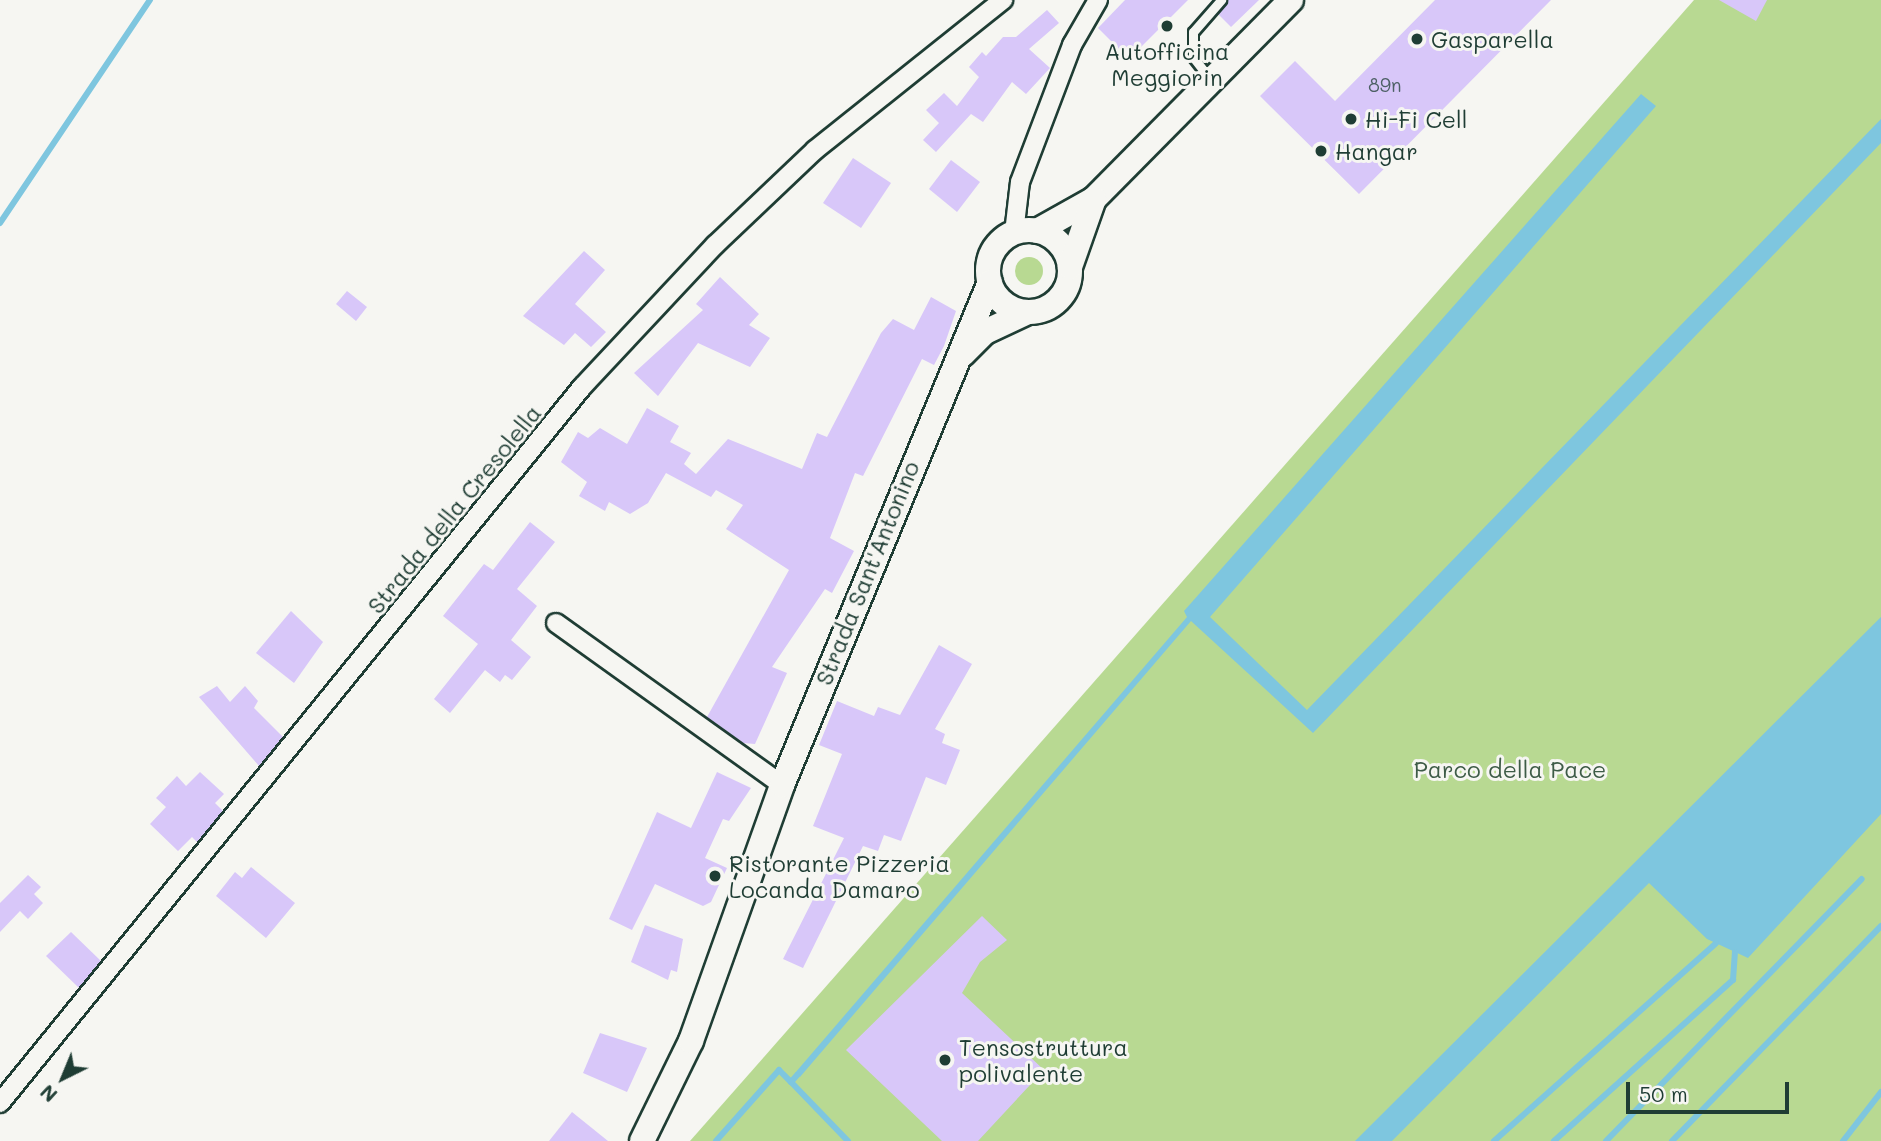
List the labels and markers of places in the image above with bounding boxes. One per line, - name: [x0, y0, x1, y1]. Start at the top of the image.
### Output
- marker: Autofficina Meggiorin: [1159, 18, 1175, 34]
- place label: Gasparella: [1431, 25, 1554, 53]
- marker: Gasparella: [1409, 31, 1425, 47]
- place label: Autofficina Meggiorin: [1105, 37, 1229, 91]
- place label: Hi-Fi Cell: [1365, 105, 1468, 133]
- marker: Hi-Fi Cell: [1343, 111, 1359, 127]
- place label: Hangar: [1335, 137, 1418, 165]
- marker: Hangar: [1313, 143, 1329, 159]
- place label: Ristorante Pizzeria Locanda Damaro: [729, 849, 950, 903]
- marker: Ristorante Pizzeria Locanda Damaro: [707, 868, 723, 884]
- place label: Tensostruttura polivalente: [959, 1033, 1128, 1087]
- marker: Tensostruttura polivalente: [937, 1052, 953, 1068]

